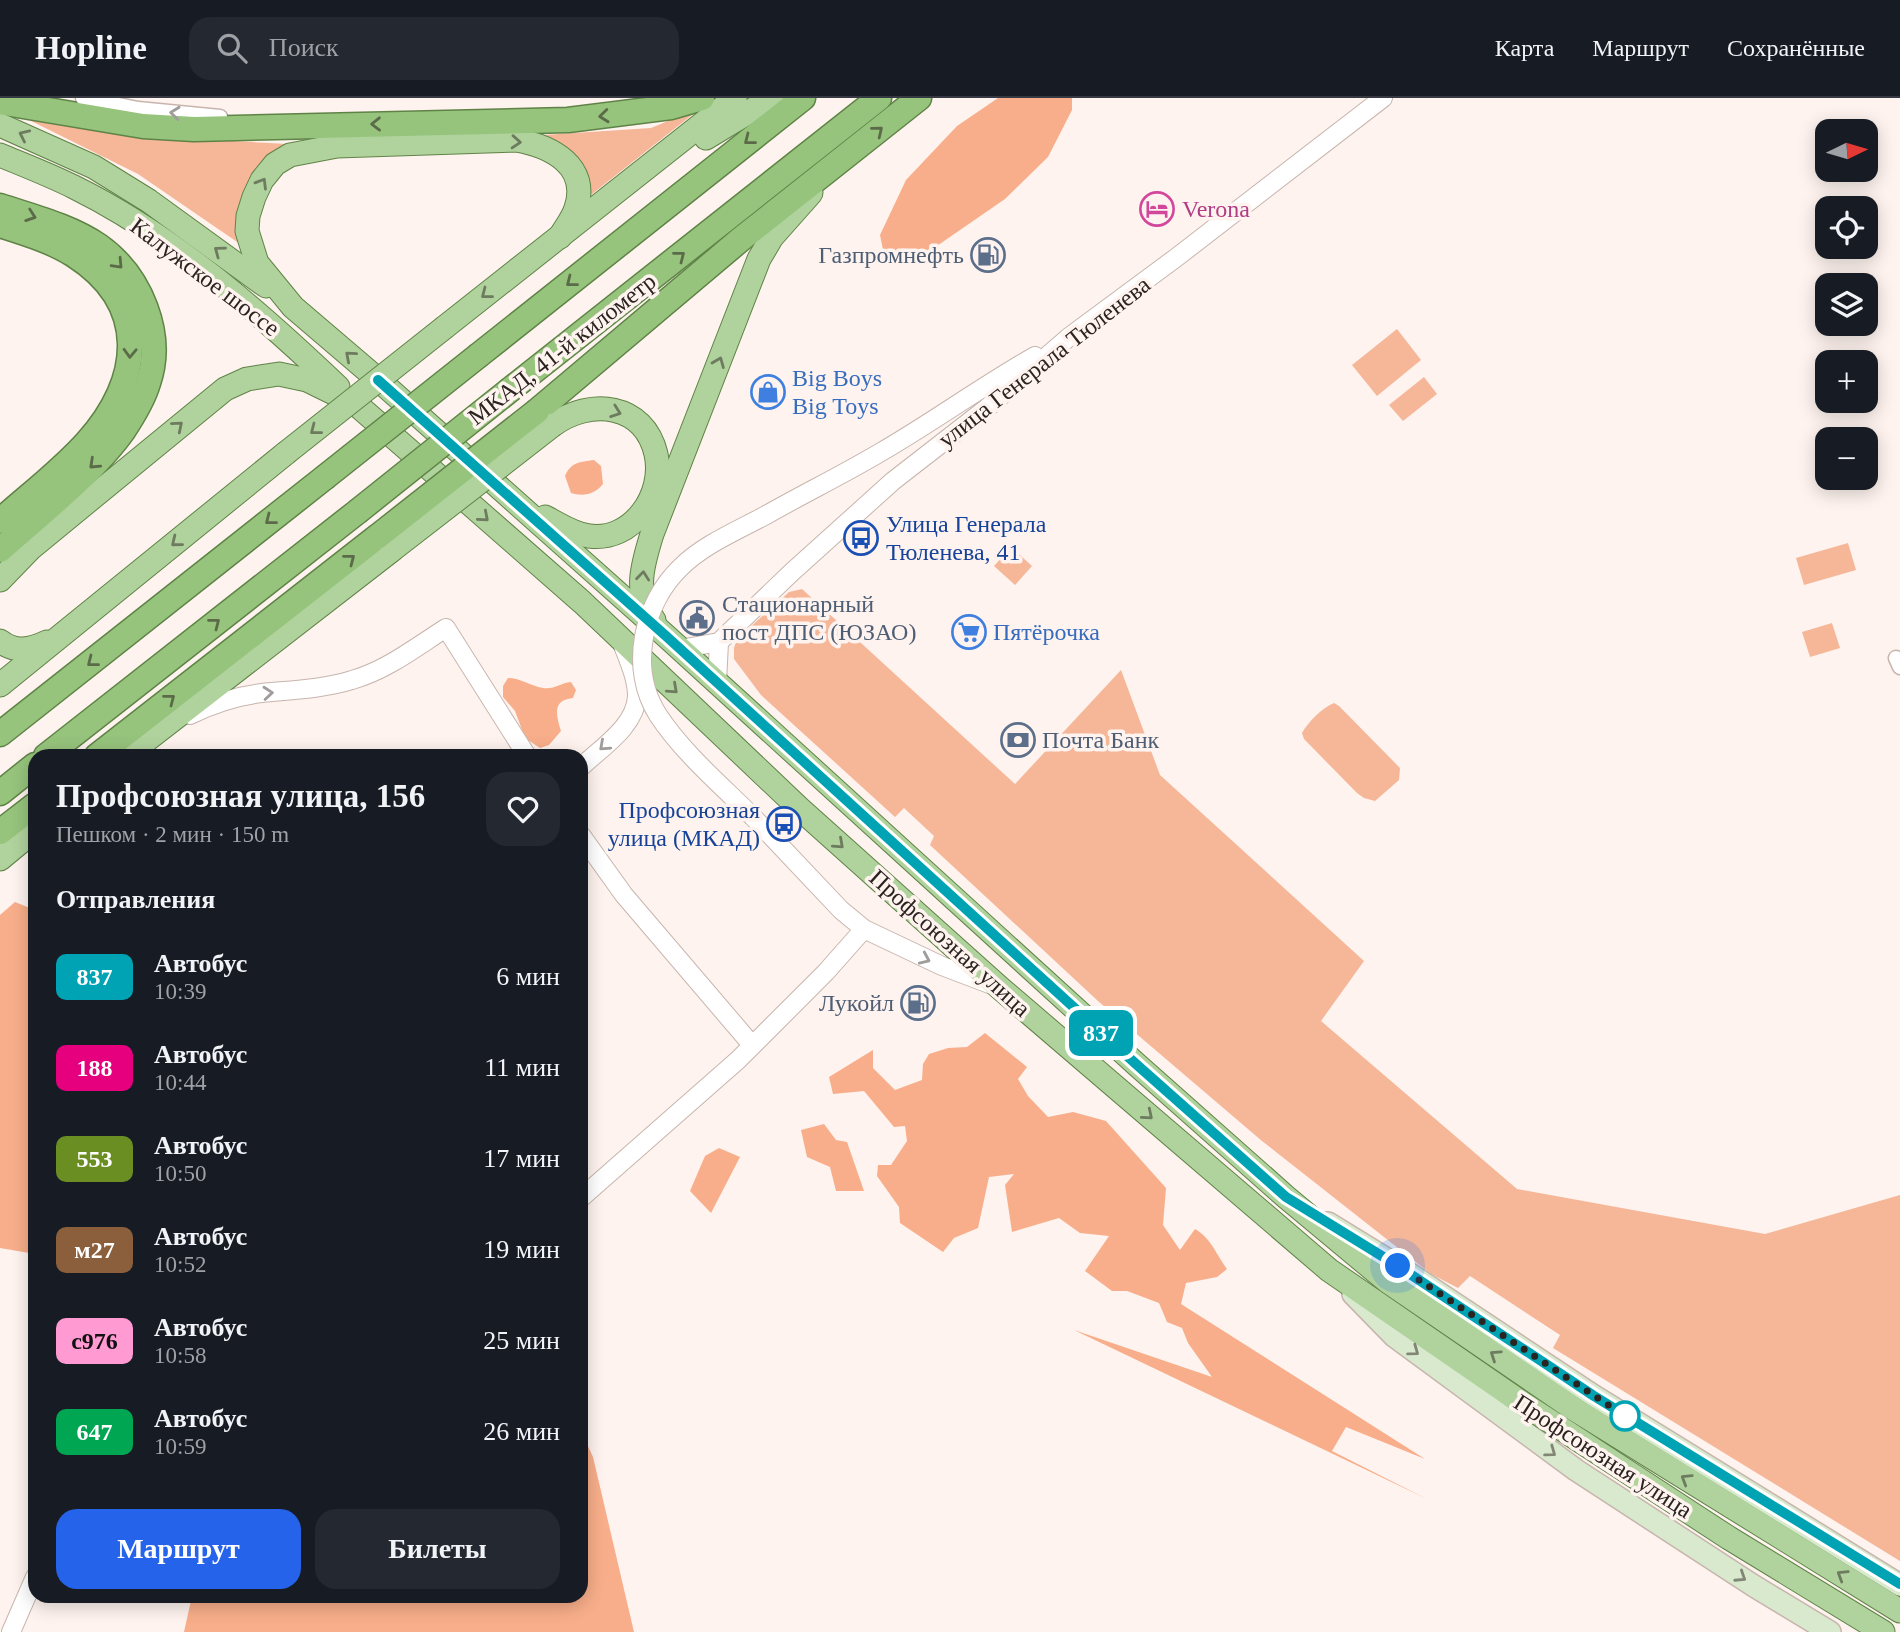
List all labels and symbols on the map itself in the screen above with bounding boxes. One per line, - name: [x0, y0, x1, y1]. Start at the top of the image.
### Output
- one-way arrow: [169, 106, 180, 121]
- one-way arrow: [598, 109, 610, 124]
- one-way arrow: [371, 116, 381, 132]
- north arrow: [1815, 119, 1878, 182]
- one-way arrow: [871, 126, 883, 139]
- one-way arrow: [19, 130, 31, 144]
- one-way arrow: [745, 132, 757, 145]
- one-way arrow: [511, 134, 522, 149]
- one-way arrow: [253, 178, 266, 191]
- hotel icon: Verona: [1138, 190, 1176, 228]
- place label: Verona: [1182, 196, 1250, 222]
- one-way arrow: [24, 208, 36, 223]
- street label: Калужское шоссе: [125, 213, 285, 341]
- fuel station icon: Газпромнефть: [969, 236, 1007, 274]
- place label: Газпромнефть: [818, 242, 964, 268]
- one-way arrow: [214, 246, 227, 259]
- one-way arrow: [672, 251, 684, 264]
- one-way arrow: [110, 256, 122, 269]
- street label: МКАД, 41-й километр: [463, 268, 661, 430]
- street label: улица Генерала Тюленева: [933, 271, 1155, 453]
- one-way arrow: [567, 273, 579, 286]
- one-way arrow: [482, 286, 494, 299]
- one-way arrow: [123, 348, 138, 359]
- one-way arrow: [346, 352, 359, 364]
- one-way arrow: [711, 357, 725, 369]
- place label: Big Boys Big Toys: [792, 365, 882, 419]
- shop icon: Big Boys Big Toys: [749, 373, 787, 411]
- one-way arrow: [610, 404, 622, 418]
- one-way arrow: [310, 421, 323, 434]
- one-way arrow: [170, 422, 183, 434]
- one-way arrow: [89, 456, 102, 468]
- one-way arrow: [476, 509, 489, 521]
- place label: Улица Генерала Тюленева, 41: [886, 511, 1047, 565]
- one-way arrow: [266, 512, 278, 525]
- bus stop icon: Улица Генерала Тюленева, 41: [842, 519, 880, 557]
- one-way arrow: [171, 534, 183, 547]
- one-way arrow: [342, 554, 354, 567]
- one-way arrow: [635, 570, 650, 582]
- place label: Стационарный пост ДПС (ЮЗАО): [722, 591, 916, 645]
- public building icon: Стационарный пост ДПС (ЮЗАО): [678, 599, 716, 637]
- supermarket icon: Пятёрочка: [950, 613, 988, 651]
- one-way arrow: [207, 619, 220, 631]
- place label: Пятёрочка: [993, 619, 1100, 645]
- one-way arrow: [87, 653, 100, 666]
- one-way arrow: [665, 680, 678, 693]
- one-way arrow: [263, 686, 274, 701]
- one-way arrow: [163, 694, 175, 707]
- bank icon: Почта Банк: [999, 721, 1037, 759]
- place label: Почта Банк: [1042, 727, 1159, 753]
- one-way arrow: [599, 738, 612, 750]
- place label: Профсоюзная улица (МКАД): [608, 797, 760, 851]
- bus stop icon: Профсоюзная улица (МКАД): [765, 805, 803, 843]
- one-way arrow: [831, 836, 844, 848]
- street label: Профсоюзная улица: [864, 864, 1036, 1022]
- one-way arrow: [918, 951, 931, 965]
- fuel station icon: Лукойл: [899, 984, 937, 1022]
- place label: Лукойл: [819, 990, 894, 1016]
- line badge: 837: [1061, 1010, 1141, 1056]
- one-way arrow: [1140, 1107, 1152, 1120]
- your location: [1380, 1248, 1415, 1283]
- one-way arrow: [1406, 1343, 1419, 1355]
- one-way arrow: [1490, 1351, 1503, 1363]
- street label: Профсоюзная улица: [1509, 1389, 1697, 1523]
- unlabelled marker: [1610, 1401, 1640, 1431]
- one-way arrow: [1543, 1443, 1556, 1456]
- one-way arrow: [1680, 1474, 1693, 1487]
- one-way arrow: [1733, 1569, 1746, 1582]
- one-way arrow: [1836, 1571, 1849, 1584]

